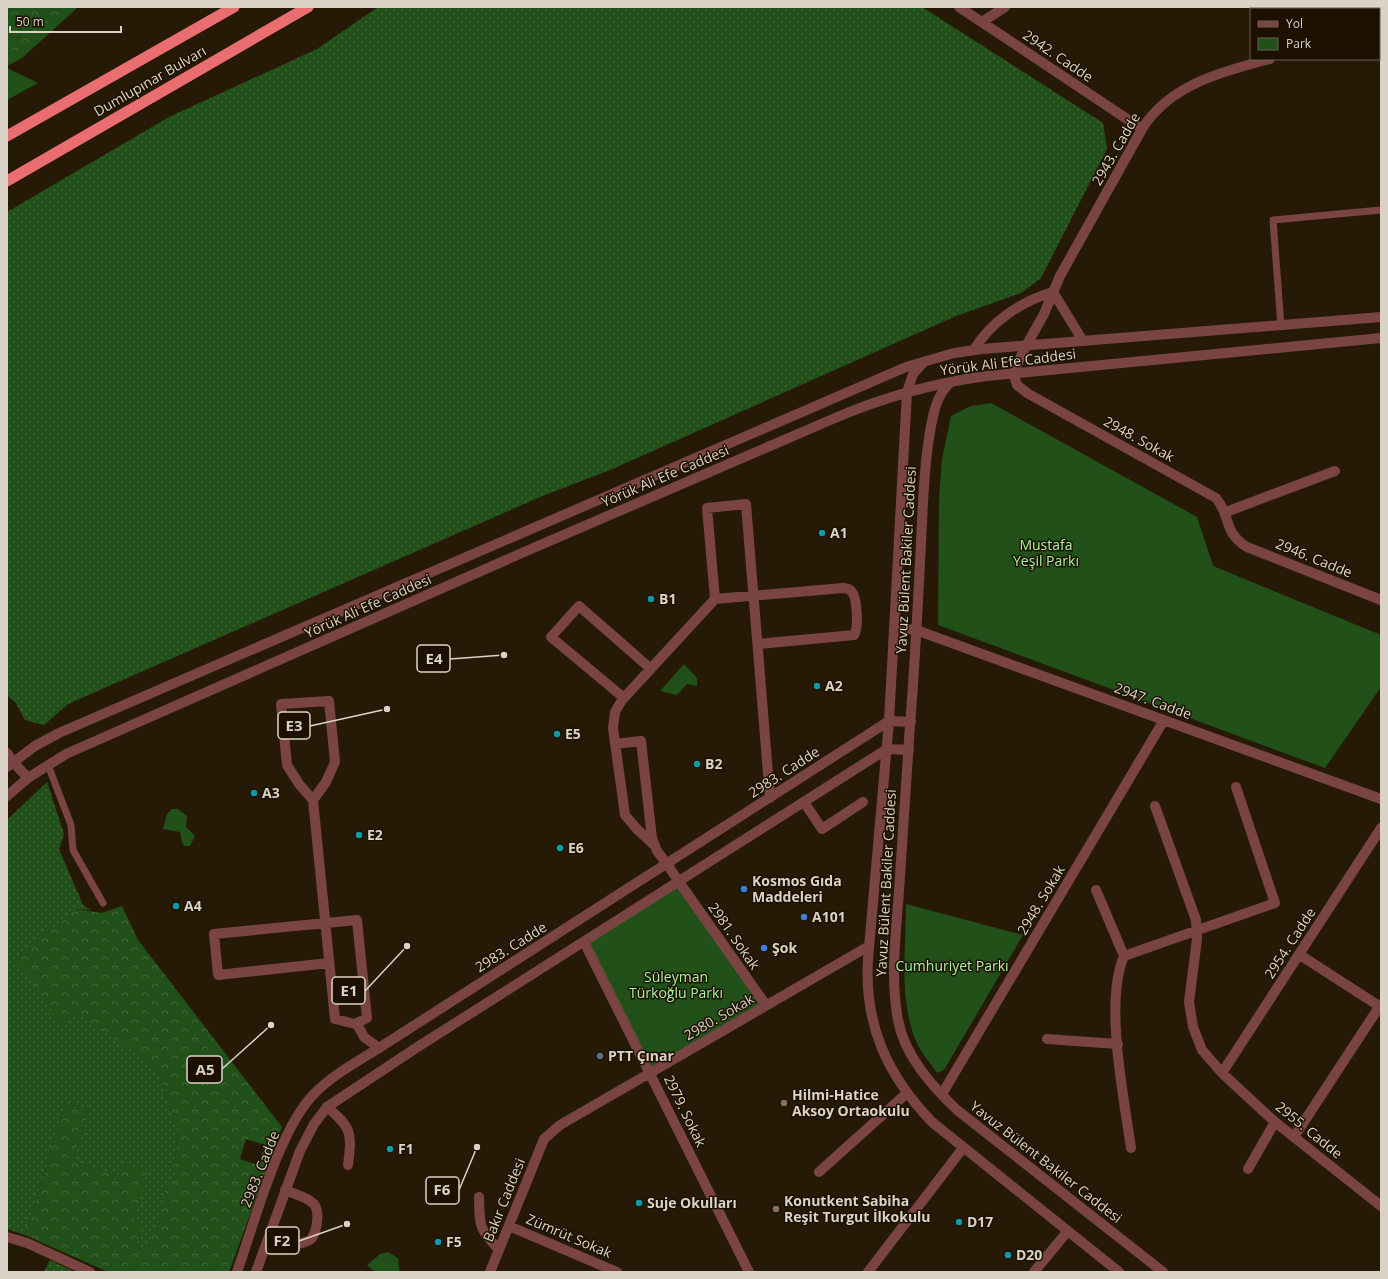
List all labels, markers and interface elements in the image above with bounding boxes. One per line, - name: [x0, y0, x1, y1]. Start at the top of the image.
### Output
- scale bar: [10, 8, 121, 34]
- legend: [1250, 8, 1380, 60]
- text: 50 m: [16, 13, 44, 30]
- text: Yol: [1286, 15, 1303, 32]
- street label: 2942. Cadde: [1019, 25, 1097, 86]
- text: Park: [1286, 35, 1312, 52]
- street label: Dumlupınar Bulvarı: [90, 41, 209, 121]
- street label: 2943. Cadde: [1087, 109, 1144, 189]
- street label: Yörük Ali Efe Caddesi: [939, 344, 1077, 379]
- street label: 2948. Sokak: [1101, 411, 1178, 466]
- street label: Yörük Ali Efe Caddesi: [598, 440, 732, 511]
- street label: Yavuz Bülent Bakiler Caddesi: [891, 466, 920, 654]
- place label: A1: [830, 523, 848, 542]
- marker: A1: [817, 528, 827, 538]
- street label: 2946. Cadde: [1273, 534, 1355, 582]
- park label: Mustafa Yeşil Parkı: [1013, 535, 1079, 570]
- street label: Yörük Ali Efe Caddesi: [301, 569, 434, 642]
- place label: B1: [659, 589, 676, 608]
- marker: B1: [646, 594, 656, 604]
- callout: E4: [417, 645, 450, 672]
- text: E4: [426, 648, 443, 668]
- place label: A2: [825, 676, 843, 695]
- street label: 2947. Cadde: [1112, 678, 1195, 723]
- marker: A2: [812, 681, 822, 691]
- callout: E3: [278, 712, 310, 739]
- text: E3: [286, 715, 302, 735]
- place label: E5: [565, 724, 581, 743]
- marker: E5: [552, 729, 562, 739]
- street label: 2983. Cadde: [745, 742, 823, 802]
- place label: B2: [705, 754, 722, 773]
- marker: B2: [692, 759, 702, 769]
- place label: A3: [262, 783, 280, 802]
- marker: A3: [249, 788, 259, 798]
- street label: Yavuz Bülent Bakiler Caddesi: [871, 789, 900, 977]
- place label: E2: [367, 825, 383, 844]
- marker: E2: [354, 830, 364, 840]
- place label: E6: [568, 838, 584, 857]
- marker: E6: [555, 843, 565, 853]
- street label: 2948. Sokak: [1012, 861, 1069, 938]
- place label: Kosmos Gıda Maddeleri: [752, 871, 842, 906]
- marker: Kosmos Gıda Maddeleri: [739, 884, 749, 894]
- place label: A4: [184, 896, 202, 915]
- street label: 2981. Sokak: [704, 898, 765, 974]
- marker: A4: [171, 901, 181, 911]
- street label: 2954. Cadde: [1260, 904, 1320, 982]
- place label: A101: [812, 907, 846, 926]
- marker: A101: [799, 912, 809, 922]
- street label: 2983. Cadde: [471, 917, 550, 976]
- place label: Şok: [772, 938, 797, 957]
- marker: Şok: [759, 943, 769, 953]
- park label: Cumhuriyet Parkı: [895, 956, 1009, 975]
- park label: Süleyman Türkoğlu Parkı: [629, 967, 723, 1002]
- callout: E1: [332, 977, 365, 1004]
- text: E1: [341, 980, 357, 1000]
- street label: 2980. Sokak: [680, 989, 758, 1044]
- place label: PTT Çınar: [608, 1046, 674, 1065]
- marker: PTT Çınar: [595, 1051, 605, 1061]
- callout: A5: [187, 1056, 222, 1083]
- text: A5: [196, 1059, 214, 1079]
- street label: 2979. Sokak: [660, 1072, 711, 1151]
- place label: Hilmi-Hatice Aksoy Ortaokulu: [792, 1085, 910, 1120]
- street label: Yavuz Bülent Bakiler Caddesi: [966, 1096, 1126, 1227]
- street label: 2955. Cadde: [1272, 1097, 1347, 1163]
- marker: Hilmi-Hatice Aksoy Ortaokulu: [779, 1098, 789, 1108]
- street label: 2983. Cadde: [236, 1128, 284, 1210]
- place label: F1: [398, 1139, 414, 1158]
- marker: F1: [385, 1144, 395, 1154]
- street label: Bakır Caddesi: [478, 1155, 529, 1245]
- callout: F6: [426, 1177, 459, 1204]
- text: F6: [434, 1179, 451, 1199]
- place label: Konutkent Sabiha Reşit Turgut İlkokulu: [784, 1191, 931, 1226]
- place label: Suje Okulları: [647, 1193, 737, 1212]
- marker: Suje Okulları: [634, 1198, 644, 1208]
- marker: Konutkent Sabiha Reşit Turgut İlkokulu: [771, 1204, 781, 1214]
- street label: Zümrüt Sokak: [524, 1209, 615, 1262]
- place label: D17: [967, 1212, 993, 1231]
- marker: D17: [954, 1217, 964, 1227]
- callout: F2: [266, 1227, 299, 1254]
- text: F2: [274, 1230, 291, 1250]
- place label: F5: [446, 1232, 462, 1251]
- marker: F5: [433, 1237, 443, 1247]
- place label: D20: [1016, 1245, 1042, 1264]
- marker: D20: [1003, 1250, 1013, 1260]

